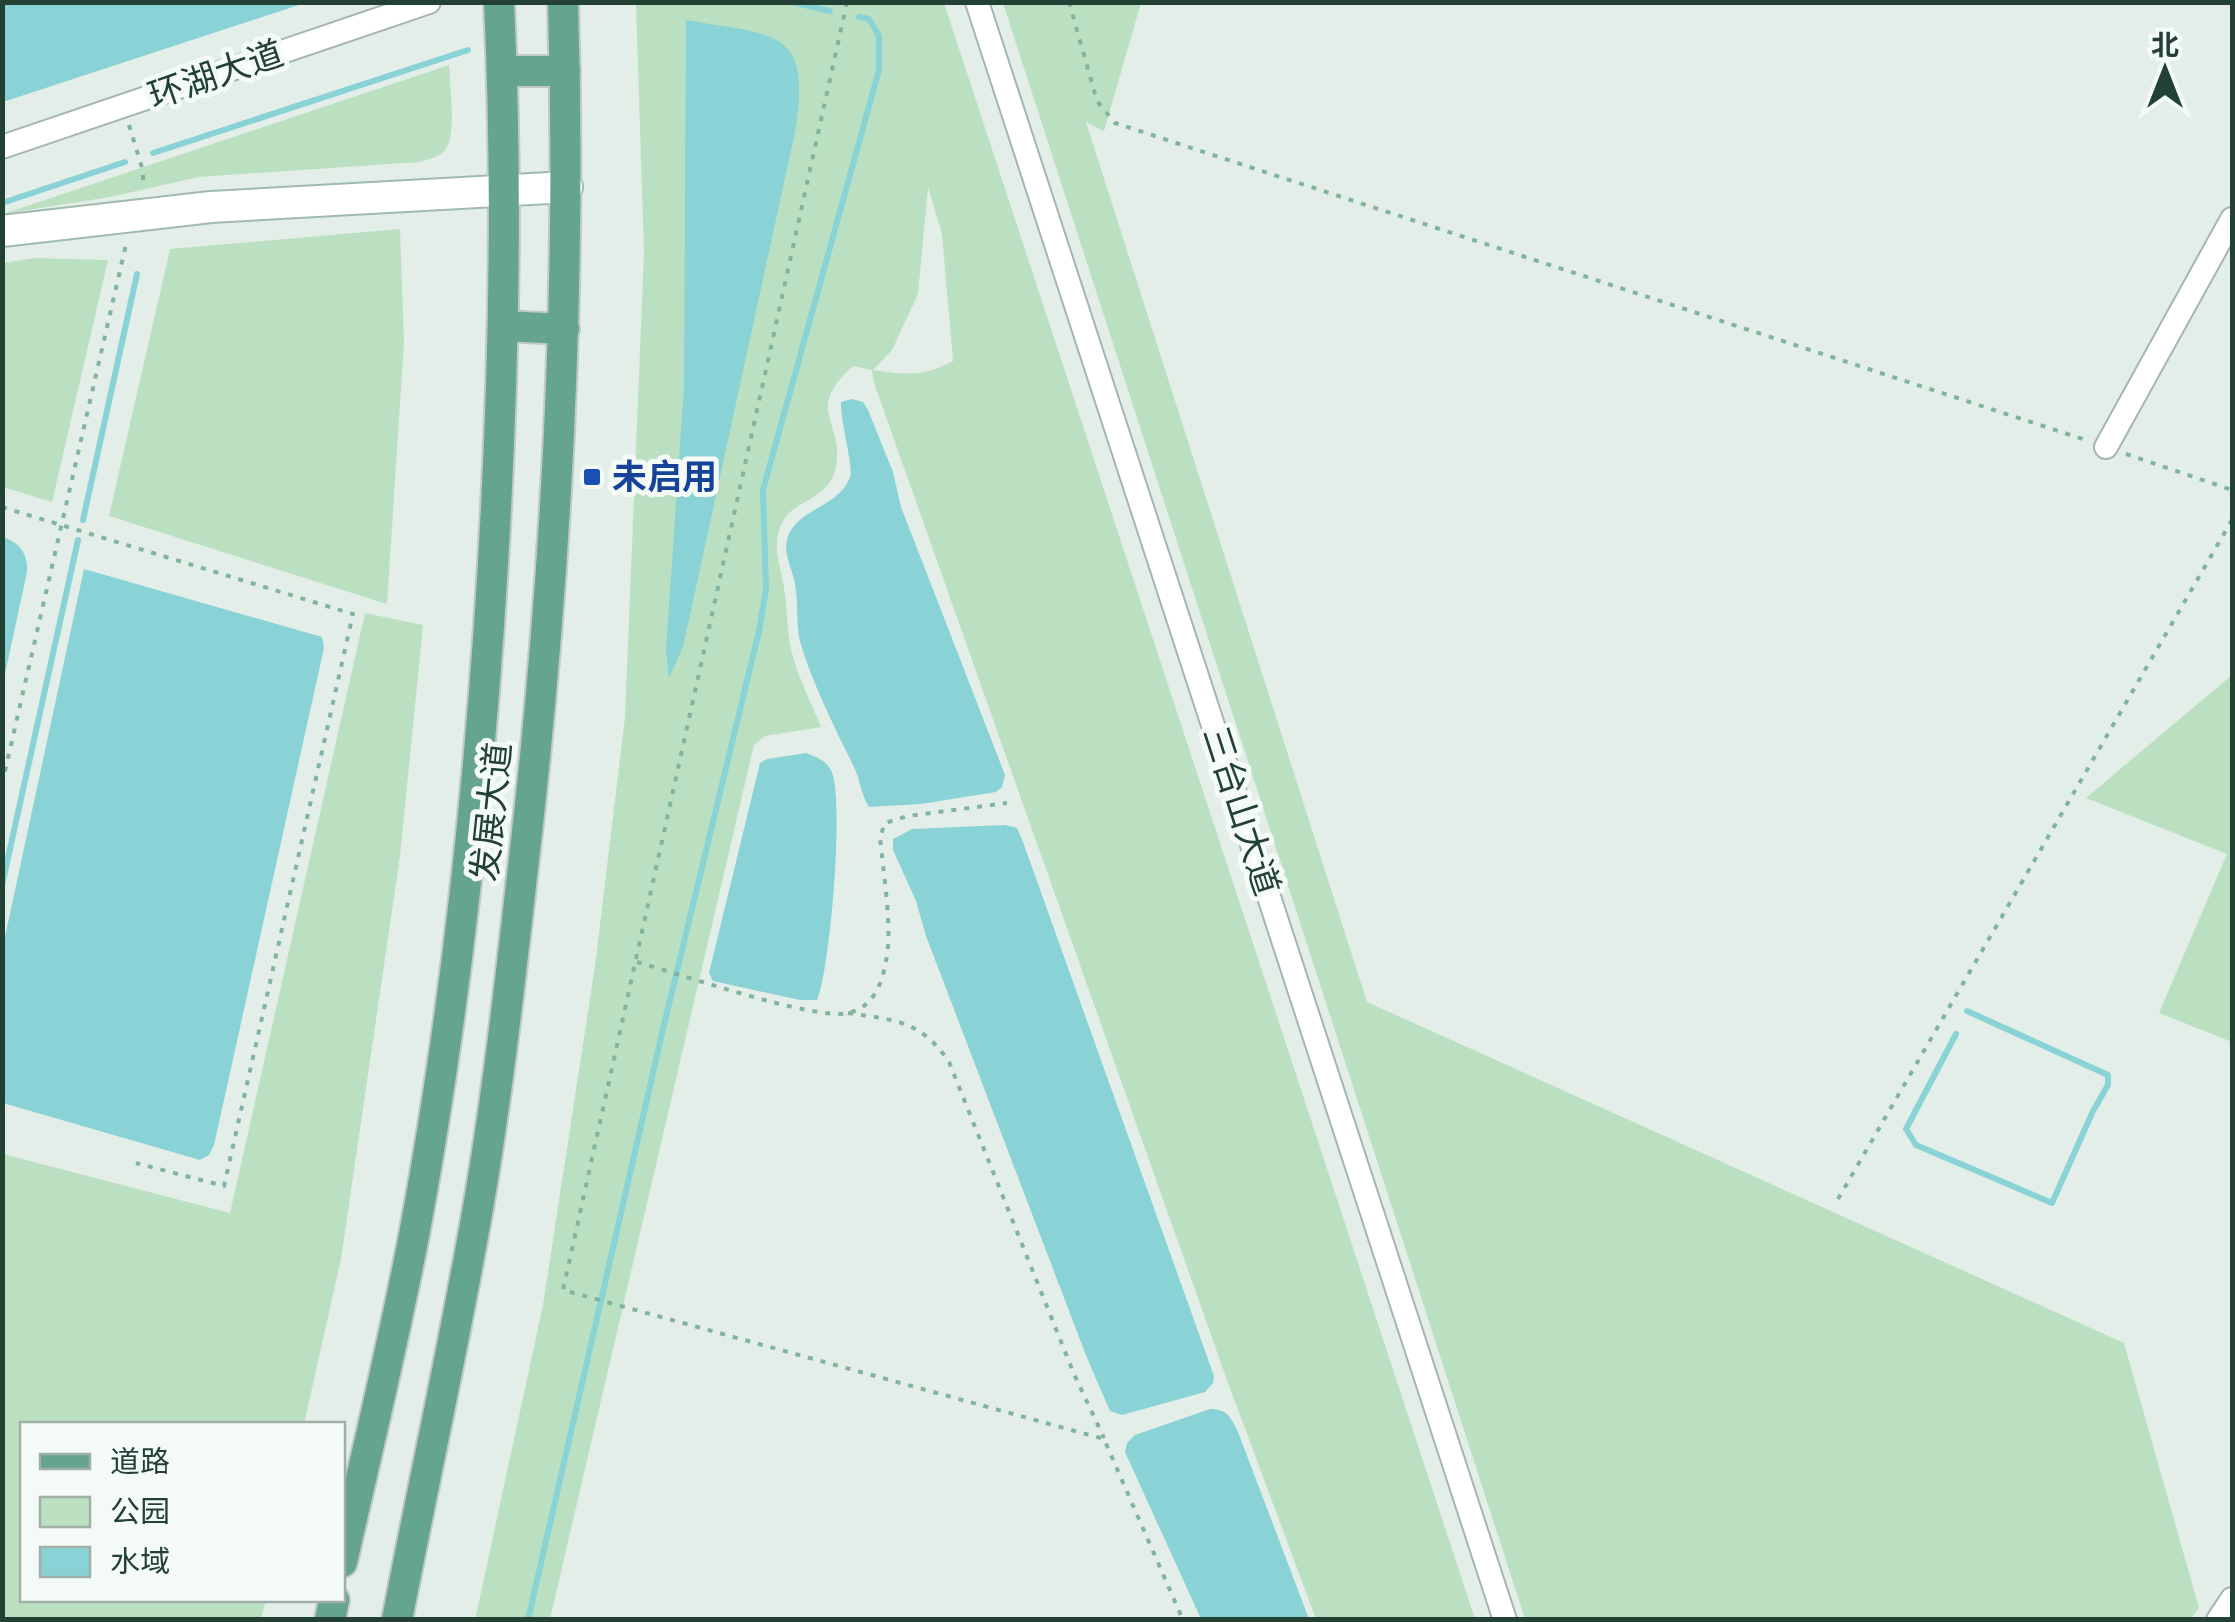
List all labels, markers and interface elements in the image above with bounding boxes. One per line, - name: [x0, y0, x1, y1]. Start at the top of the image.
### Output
- north arrow: [2115, 20, 2215, 120]
- text: 北: [2151, 29, 2179, 62]
- street label: 环湖大道: [143, 33, 289, 117]
- place label: 未启用: [612, 457, 717, 498]
- marker: 未启用: [581, 466, 603, 488]
- street label: 三台山大道: [1194, 721, 1288, 901]
- street label: 发展大道: [464, 740, 520, 884]
- legend: [20, 1422, 345, 1602]
- text: 道路: [110, 1444, 170, 1479]
- text: 公园: [110, 1494, 170, 1529]
- text: 水域: [110, 1544, 170, 1579]

